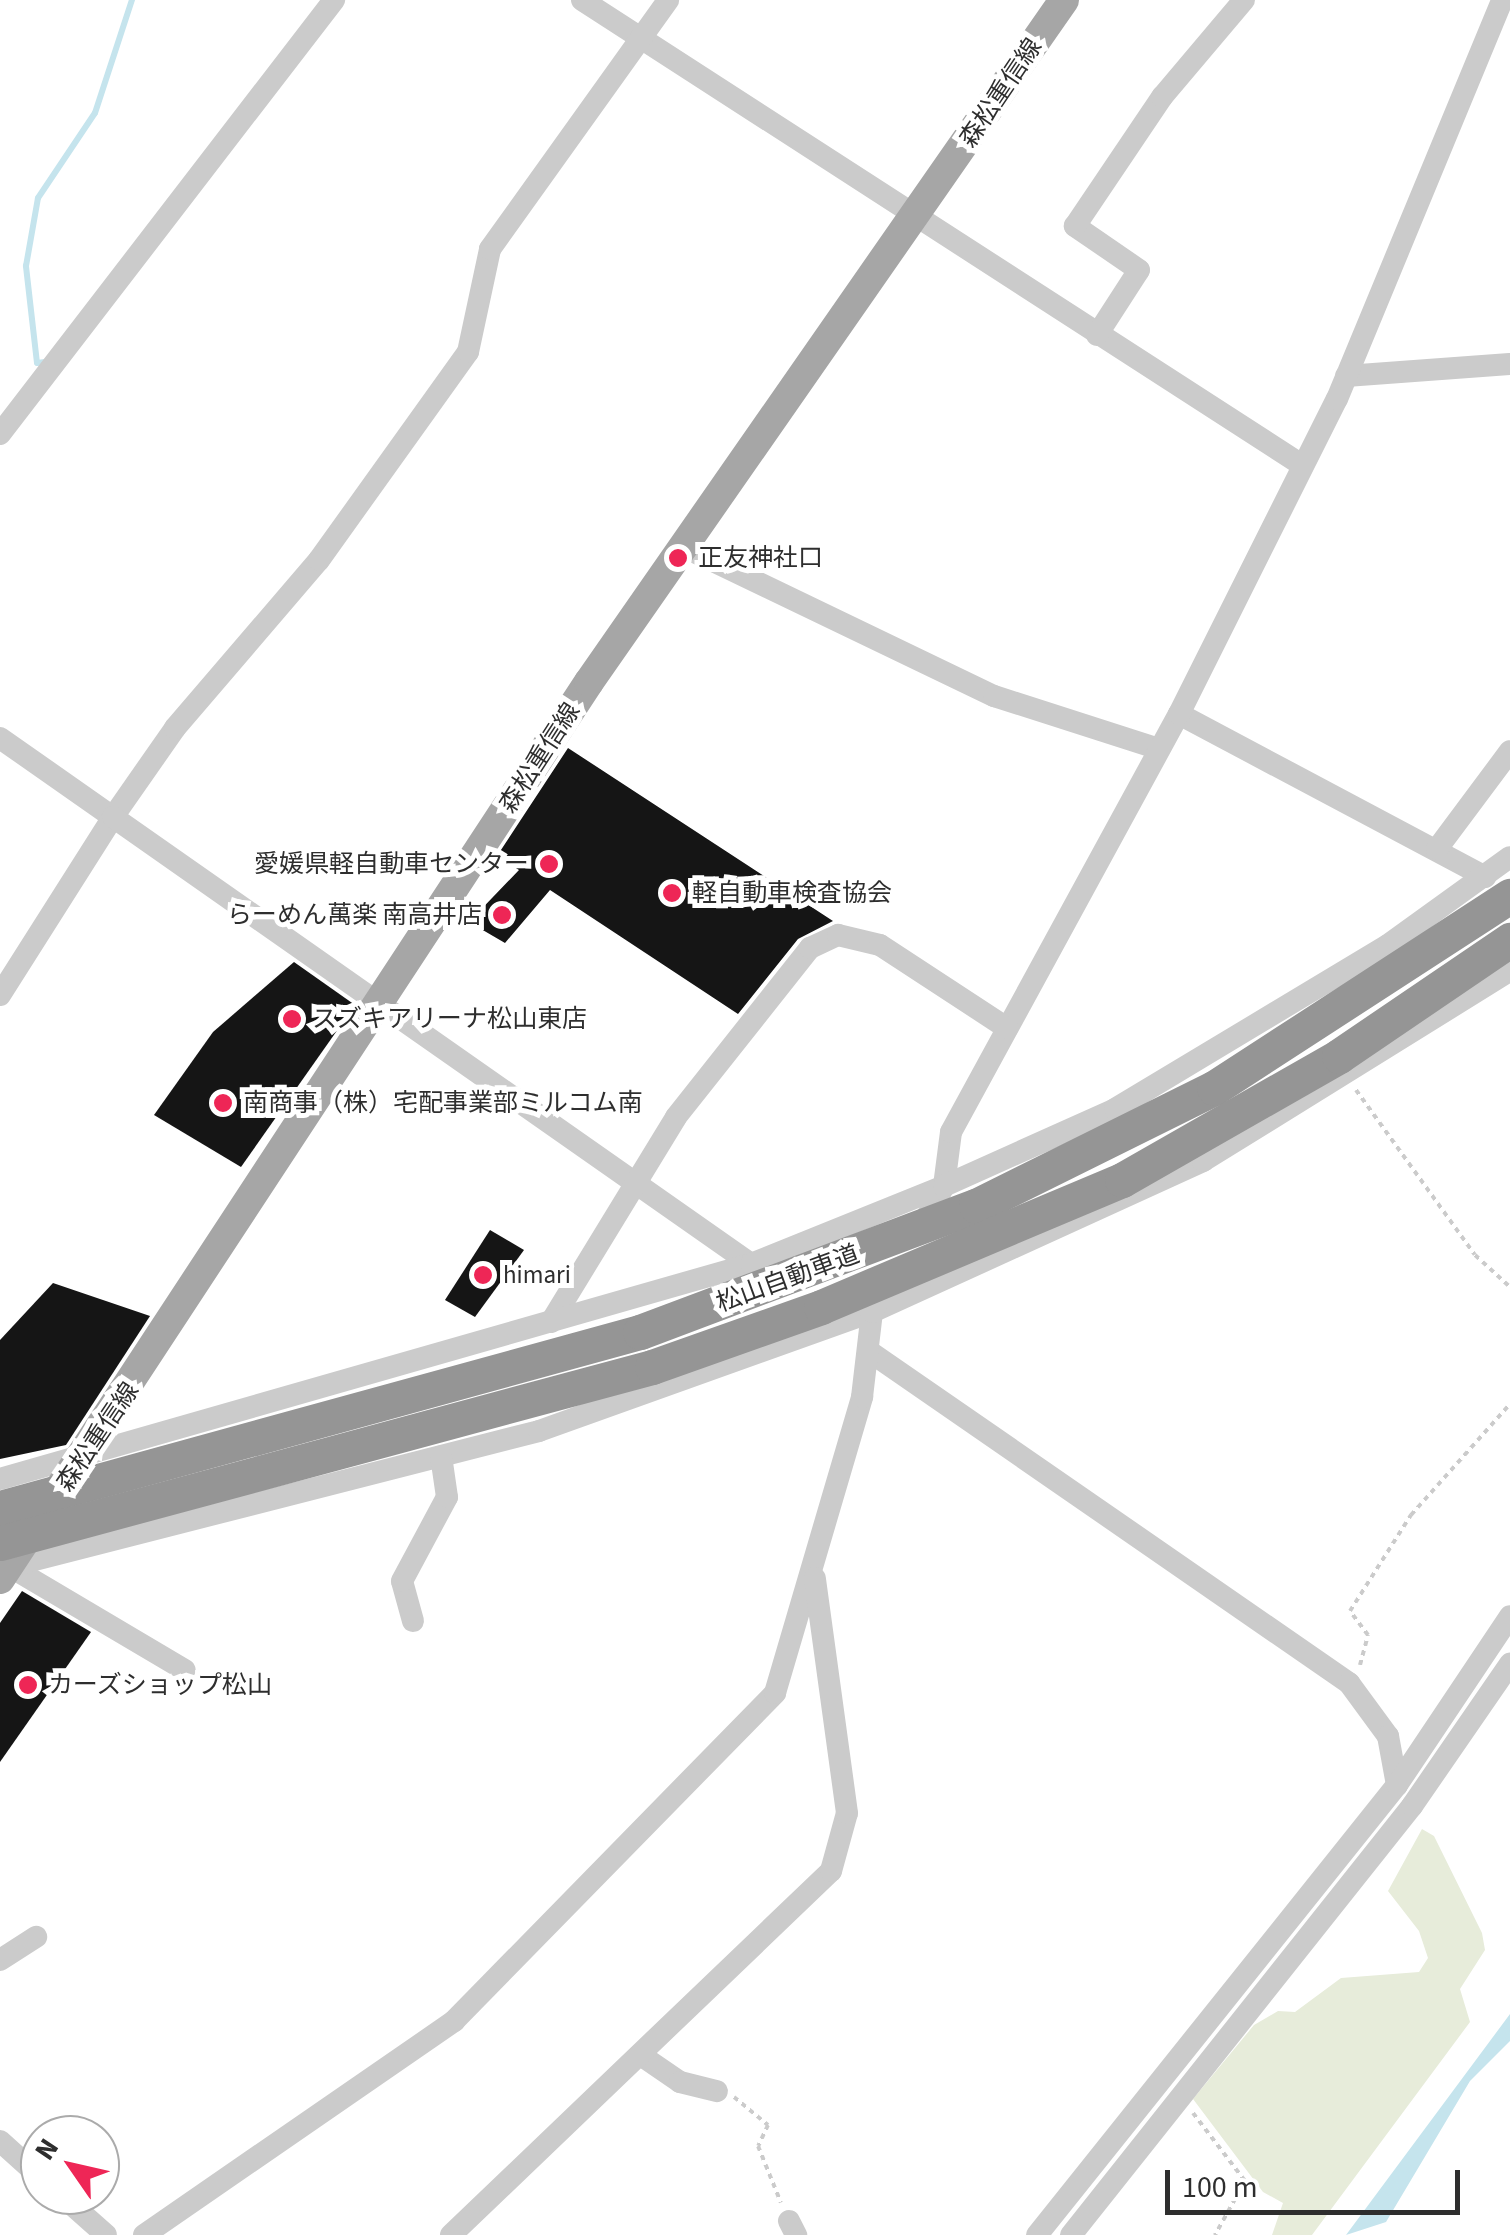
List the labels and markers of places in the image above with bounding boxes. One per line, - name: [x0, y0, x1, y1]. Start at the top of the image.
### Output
- place label: 正友神社口: [698, 543, 823, 573]
- marker: 正友神社口: [667, 547, 689, 569]
- place label: 愛媛県軽自動車センター: [254, 849, 529, 879]
- marker: 愛媛県軽自動車センター: [538, 853, 560, 875]
- place label: 軽自動車検査協会: [692, 878, 892, 908]
- marker: 軽自動車検査協会: [661, 882, 683, 904]
- place label: らーめん萬楽 南高井店: [227, 900, 482, 930]
- marker: らーめん萬楽 南高井店: [491, 904, 513, 926]
- place label: スズキアリーナ松山東店: [312, 1004, 587, 1034]
- marker: スズキアリーナ松山東店: [281, 1008, 303, 1030]
- place label: 南商事（株）宅配事業部ミルコム南: [243, 1088, 643, 1118]
- marker: 南商事（株）宅配事業部ミルコム南: [212, 1092, 234, 1114]
- place label: himari: [503, 1260, 571, 1290]
- marker: himari: [472, 1264, 494, 1286]
- place label: カーズショップ松山: [48, 1670, 273, 1700]
- marker: カーズショップ松山: [17, 1674, 39, 1696]

